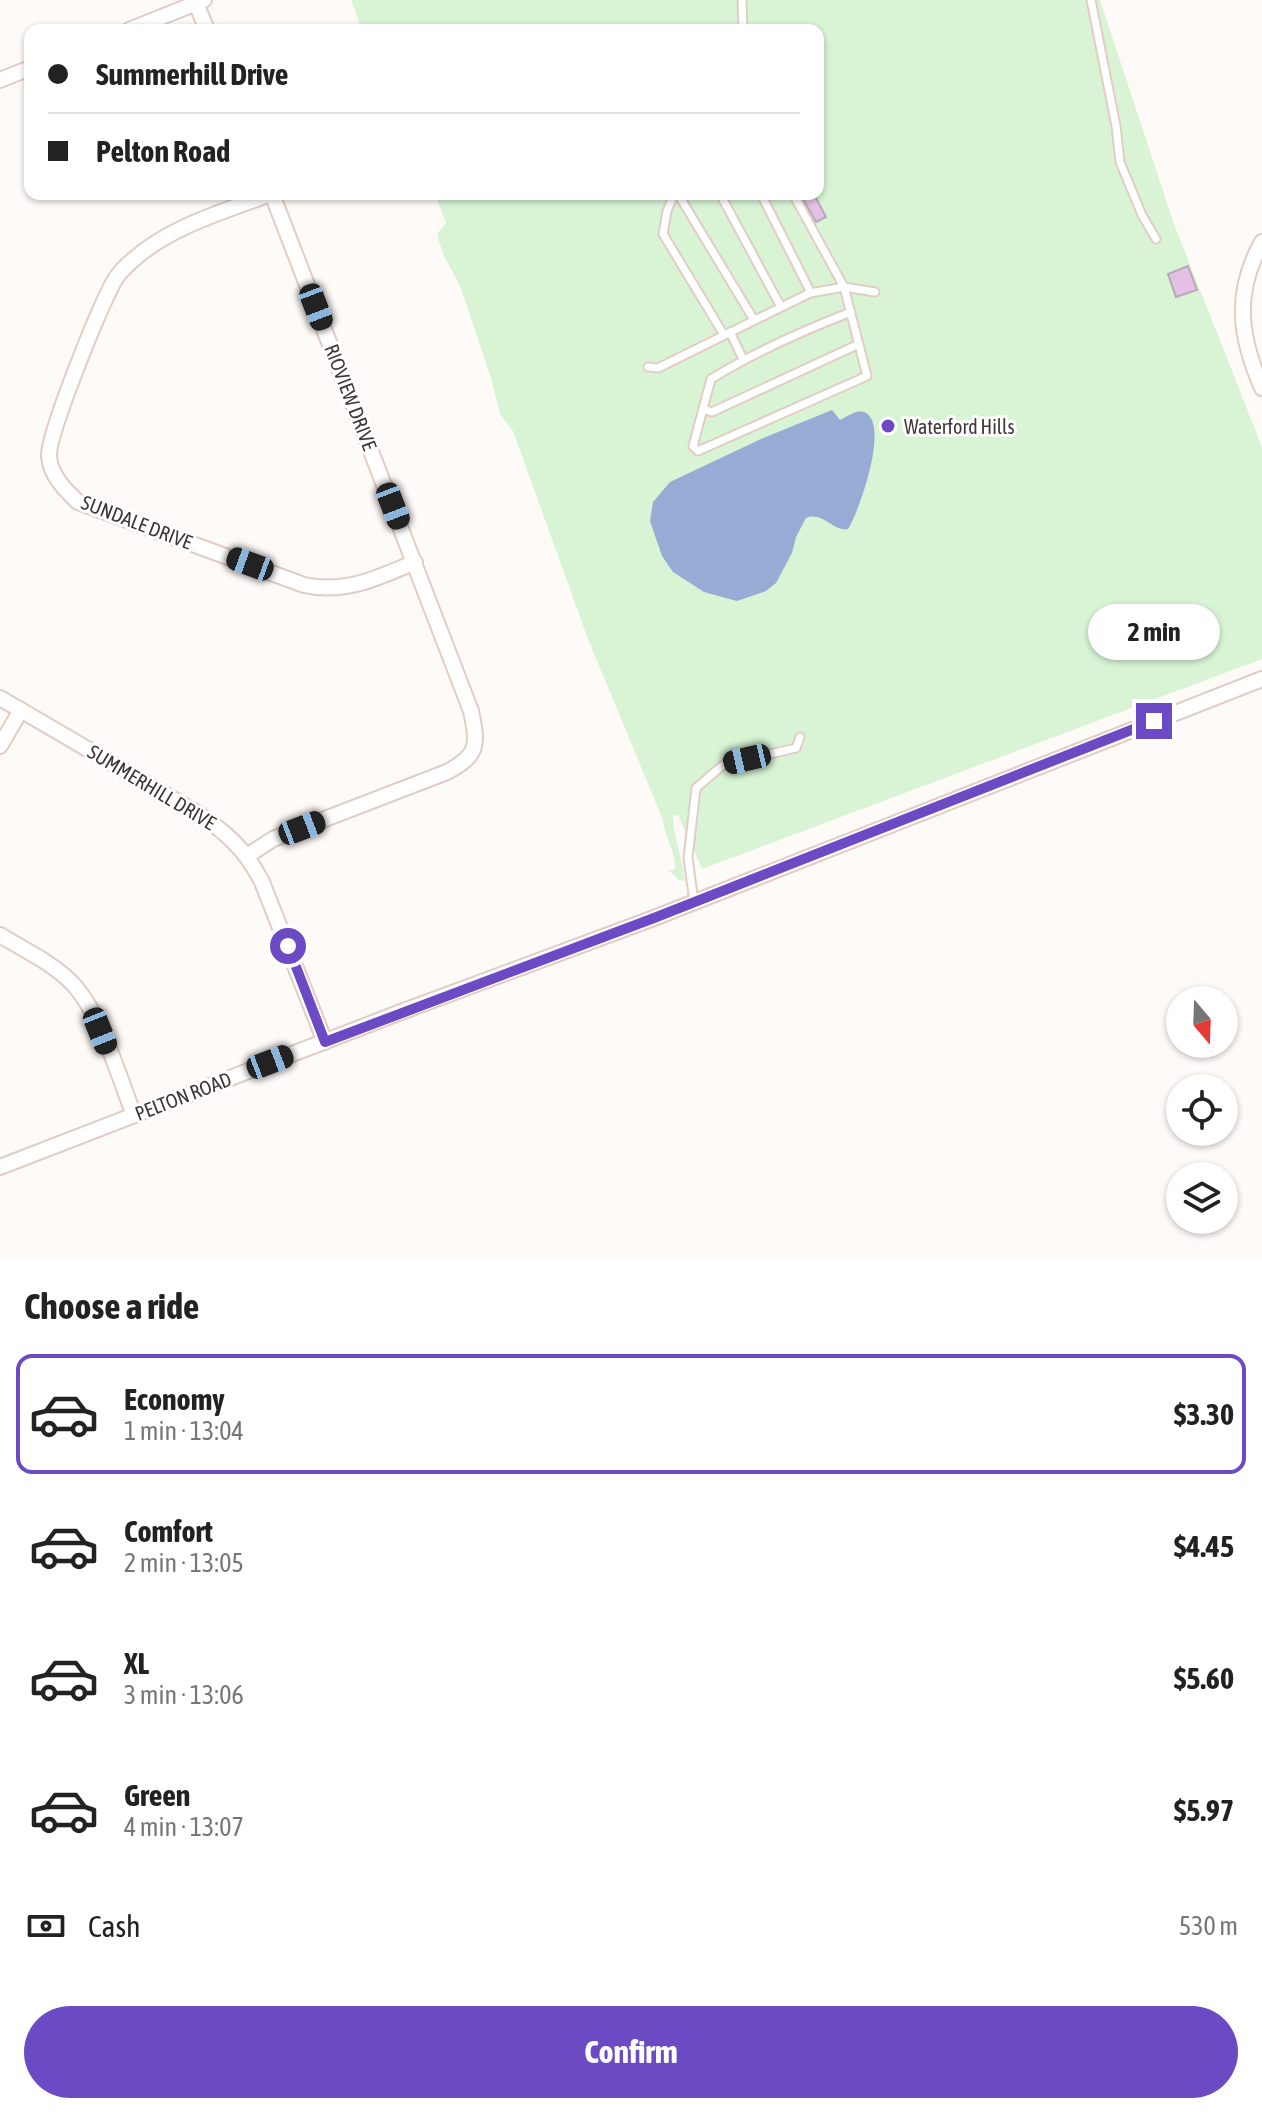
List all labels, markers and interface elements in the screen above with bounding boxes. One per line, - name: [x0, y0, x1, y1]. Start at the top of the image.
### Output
- text: Summerhill Drive: [96, 57, 288, 91]
- text: Pelton Road: [96, 134, 230, 168]
- car: [296, 280, 336, 334]
- street label: RIOVIEW DRIVE: [320, 341, 382, 454]
- place label: Waterford Hills: [904, 415, 1014, 438]
- marker: Waterford Hills: [879, 417, 897, 435]
- car: [373, 479, 413, 533]
- street label: SUNDALE DRIVE: [78, 490, 196, 554]
- car: [223, 545, 277, 583]
- callout: 2 min: [1088, 605, 1220, 661]
- text: 2 min: [1127, 617, 1181, 647]
- route end: [1136, 703, 1172, 739]
- street label: SUMMERHILL DRIVE: [84, 740, 221, 834]
- car: [721, 742, 773, 776]
- car: [275, 808, 329, 848]
- route start: [270, 928, 306, 964]
- north arrow: [1166, 986, 1238, 1058]
- map controls: [1166, 986, 1238, 1234]
- car: [80, 1004, 120, 1058]
- car: [243, 1042, 297, 1082]
- street label: PELTON ROAD: [132, 1067, 234, 1125]
- button: locate: [1166, 1074, 1238, 1146]
- button: layers: [1166, 1162, 1238, 1234]
- text: Choose a ride: [24, 1285, 199, 1327]
- icon: car: [28, 1378, 100, 1450]
- text: Economy: [124, 1382, 225, 1416]
- text: $3.30: [1174, 1397, 1234, 1431]
- text: 1 min · 13:04: [124, 1416, 244, 1446]
- icon: car: [28, 1510, 100, 1582]
- text: Comfort: [124, 1514, 213, 1548]
- text: $4.45: [1174, 1529, 1234, 1563]
- text: 2 min · 13:05: [124, 1548, 244, 1578]
- icon: car: [28, 1642, 100, 1714]
- text: XL: [124, 1646, 149, 1680]
- text: $5.60: [1174, 1661, 1234, 1695]
- text: 3 min · 13:06: [124, 1680, 244, 1710]
- icon: car: [28, 1774, 100, 1846]
- text: Green: [124, 1778, 190, 1812]
- text: $5.97: [1174, 1793, 1234, 1827]
- text: 4 min · 13:07: [124, 1812, 244, 1842]
- icon: cash: [24, 1904, 68, 1948]
- text: Cash: [88, 1909, 141, 1943]
- text: 530 m: [1179, 1911, 1238, 1941]
- button: Confirm: [24, 2006, 1238, 2098]

